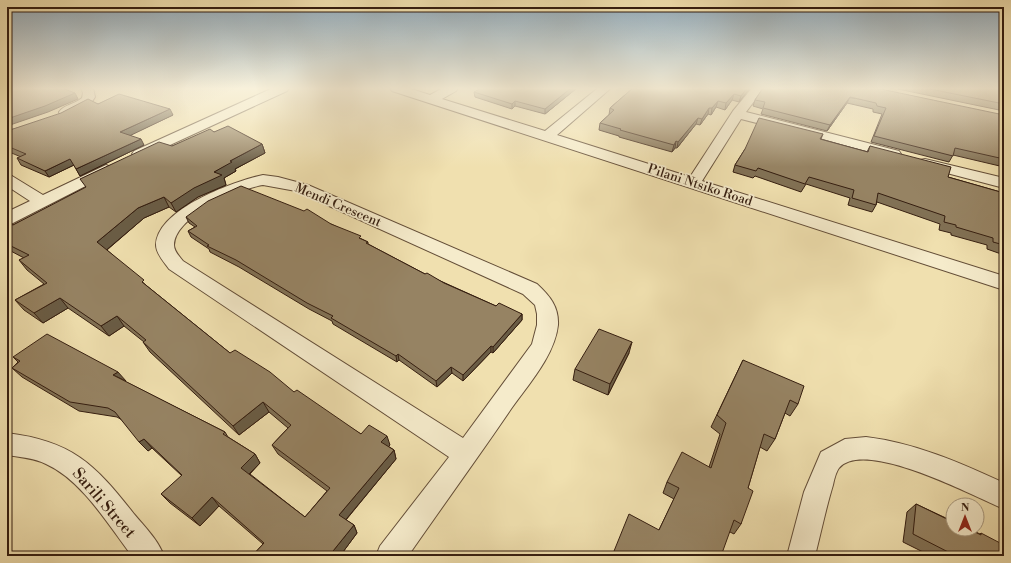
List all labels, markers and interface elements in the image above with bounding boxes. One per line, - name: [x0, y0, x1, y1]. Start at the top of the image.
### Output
- street label: Pilani Ntsiko Road: [646, 160, 755, 210]
- street label: Mendi Crescent: [292, 180, 384, 231]
- street label: Sarili Street: [68, 464, 140, 542]
- north arrow: [945, 497, 985, 537]
- text: N: [961, 501, 970, 515]

